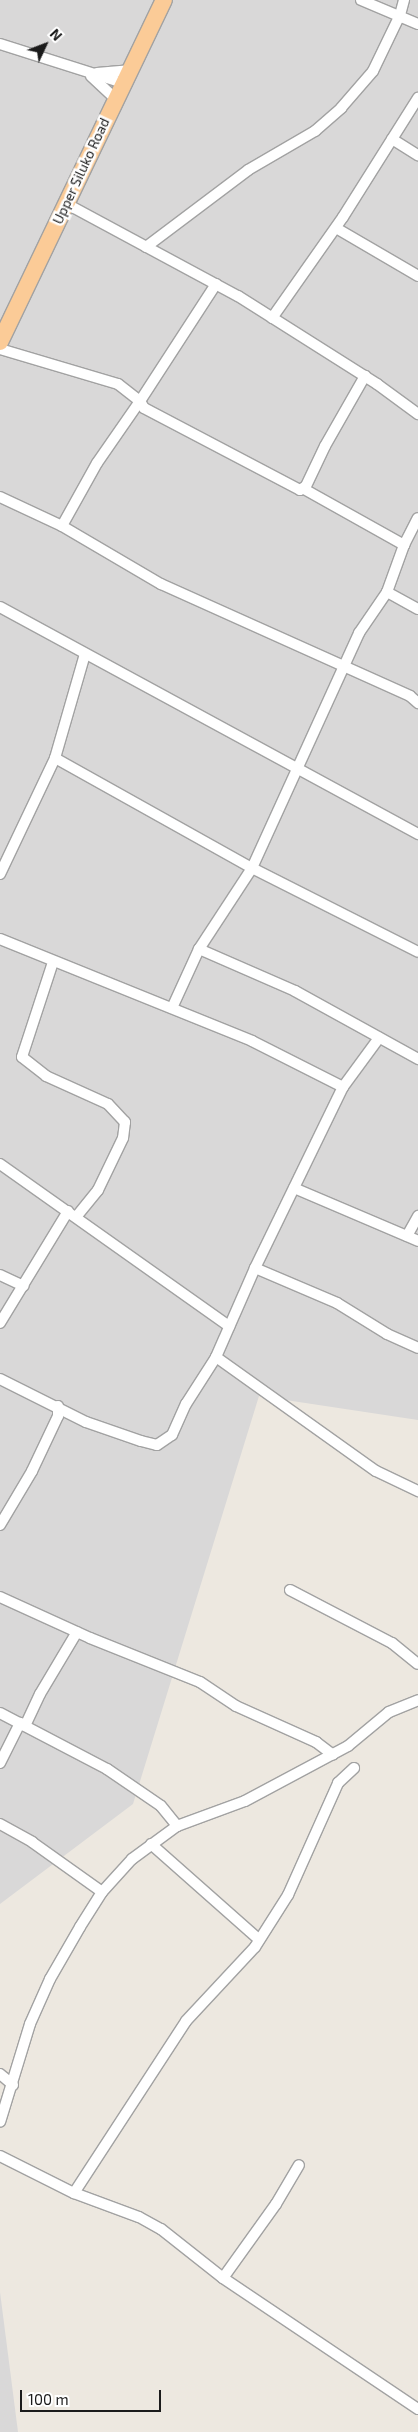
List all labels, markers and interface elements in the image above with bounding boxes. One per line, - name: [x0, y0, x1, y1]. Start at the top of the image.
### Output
- north arrow: [20, 20, 70, 70]
- text: N: [47, 25, 66, 44]
- street label: Upper Siluko Road: [49, 115, 113, 227]
- scale bar: [22, 2380, 164, 2412]
- text: 100 m: [28, 2390, 69, 2408]

